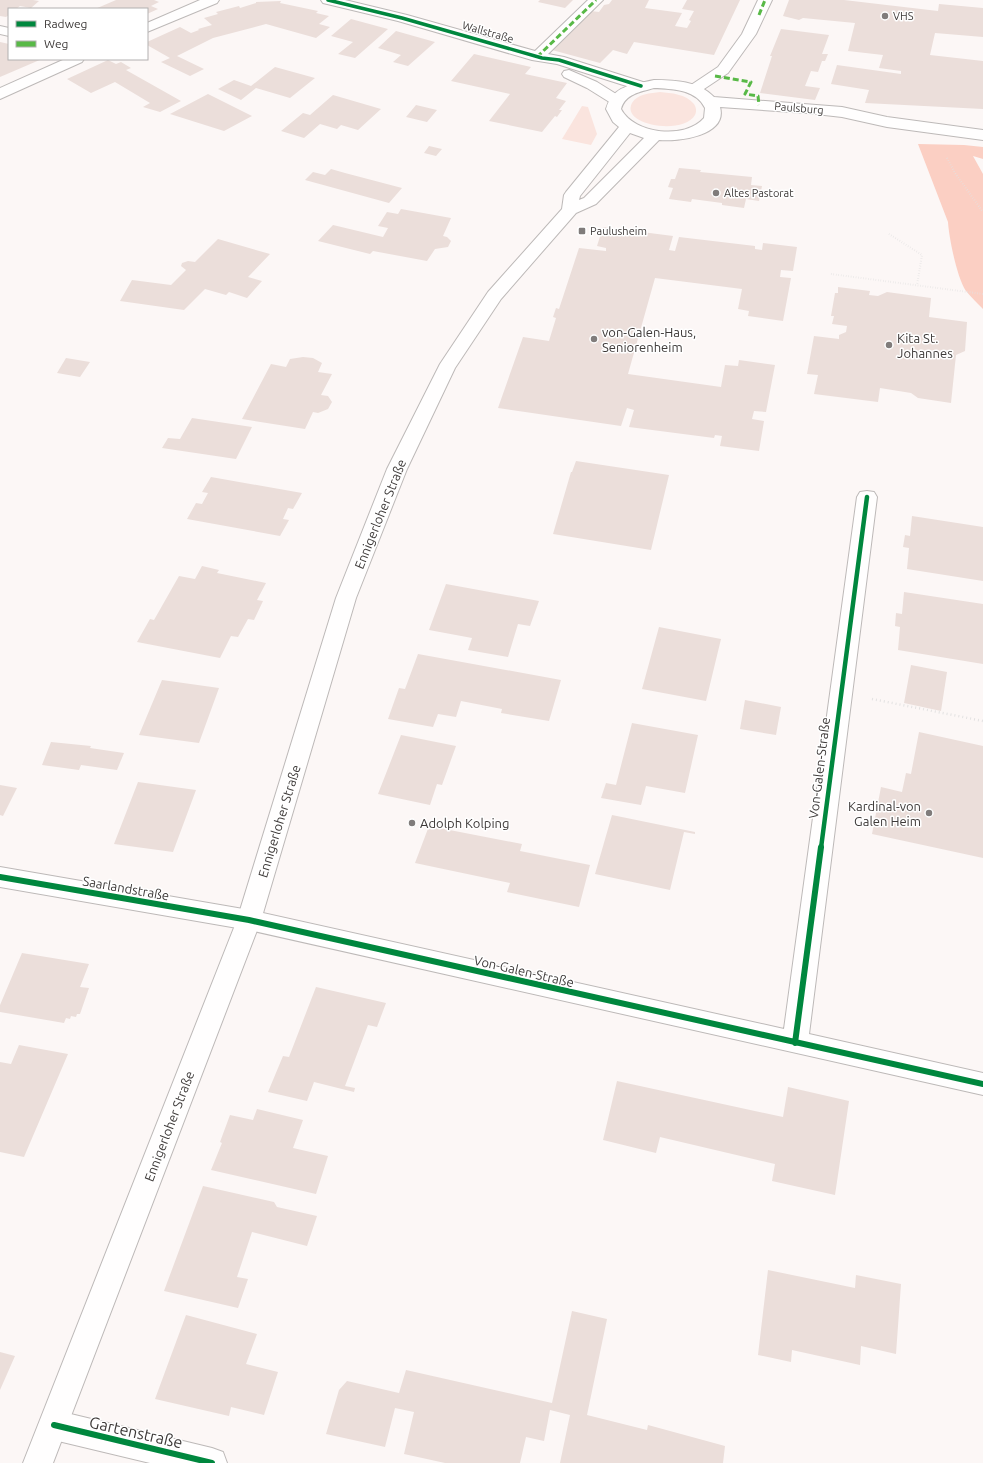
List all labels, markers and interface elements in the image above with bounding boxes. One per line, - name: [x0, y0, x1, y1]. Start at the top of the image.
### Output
- legend: [8, 8, 148, 60]
- place label: VHS: [893, 10, 914, 22]
- marker: VHS: [880, 11, 890, 21]
- text: Radweg: [44, 17, 87, 30]
- street label: Wallstraße: [461, 19, 515, 45]
- text: Weg: [44, 37, 68, 50]
- street label: Paulsburg: [774, 100, 824, 116]
- place label: Altes Pastorat: [724, 187, 794, 199]
- marker: Altes Pastorat: [711, 188, 721, 198]
- place label: Paulusheim: [590, 225, 647, 237]
- marker: Paulusheim: [577, 226, 587, 236]
- place label: von-Galen-Haus, Seniorenheim: [602, 325, 696, 354]
- place label: Kita St. Johannes: [897, 331, 953, 360]
- marker: von-Galen-Haus, Seniorenheim: [589, 334, 599, 344]
- marker: Kita St. Johannes: [884, 340, 894, 350]
- street label: Ennigerloher Straße: [352, 457, 408, 571]
- street label: Von-Galen-Straße: [806, 716, 832, 820]
- street label: Ennigerloher Straße: [255, 763, 303, 879]
- place label: Kardinal-von Galen Heim: [848, 799, 921, 828]
- marker: Kardinal-von Galen Heim: [924, 808, 934, 818]
- place label: Adolph Kolping: [420, 816, 509, 830]
- marker: Adolph Kolping: [407, 818, 417, 828]
- street label: Saarlandstraße: [82, 873, 170, 903]
- street label: Von-Galen-Straße: [473, 953, 575, 989]
- street label: Ennigerloher Straße: [142, 1069, 196, 1183]
- street label: Gartenstraße: [88, 1413, 184, 1451]

